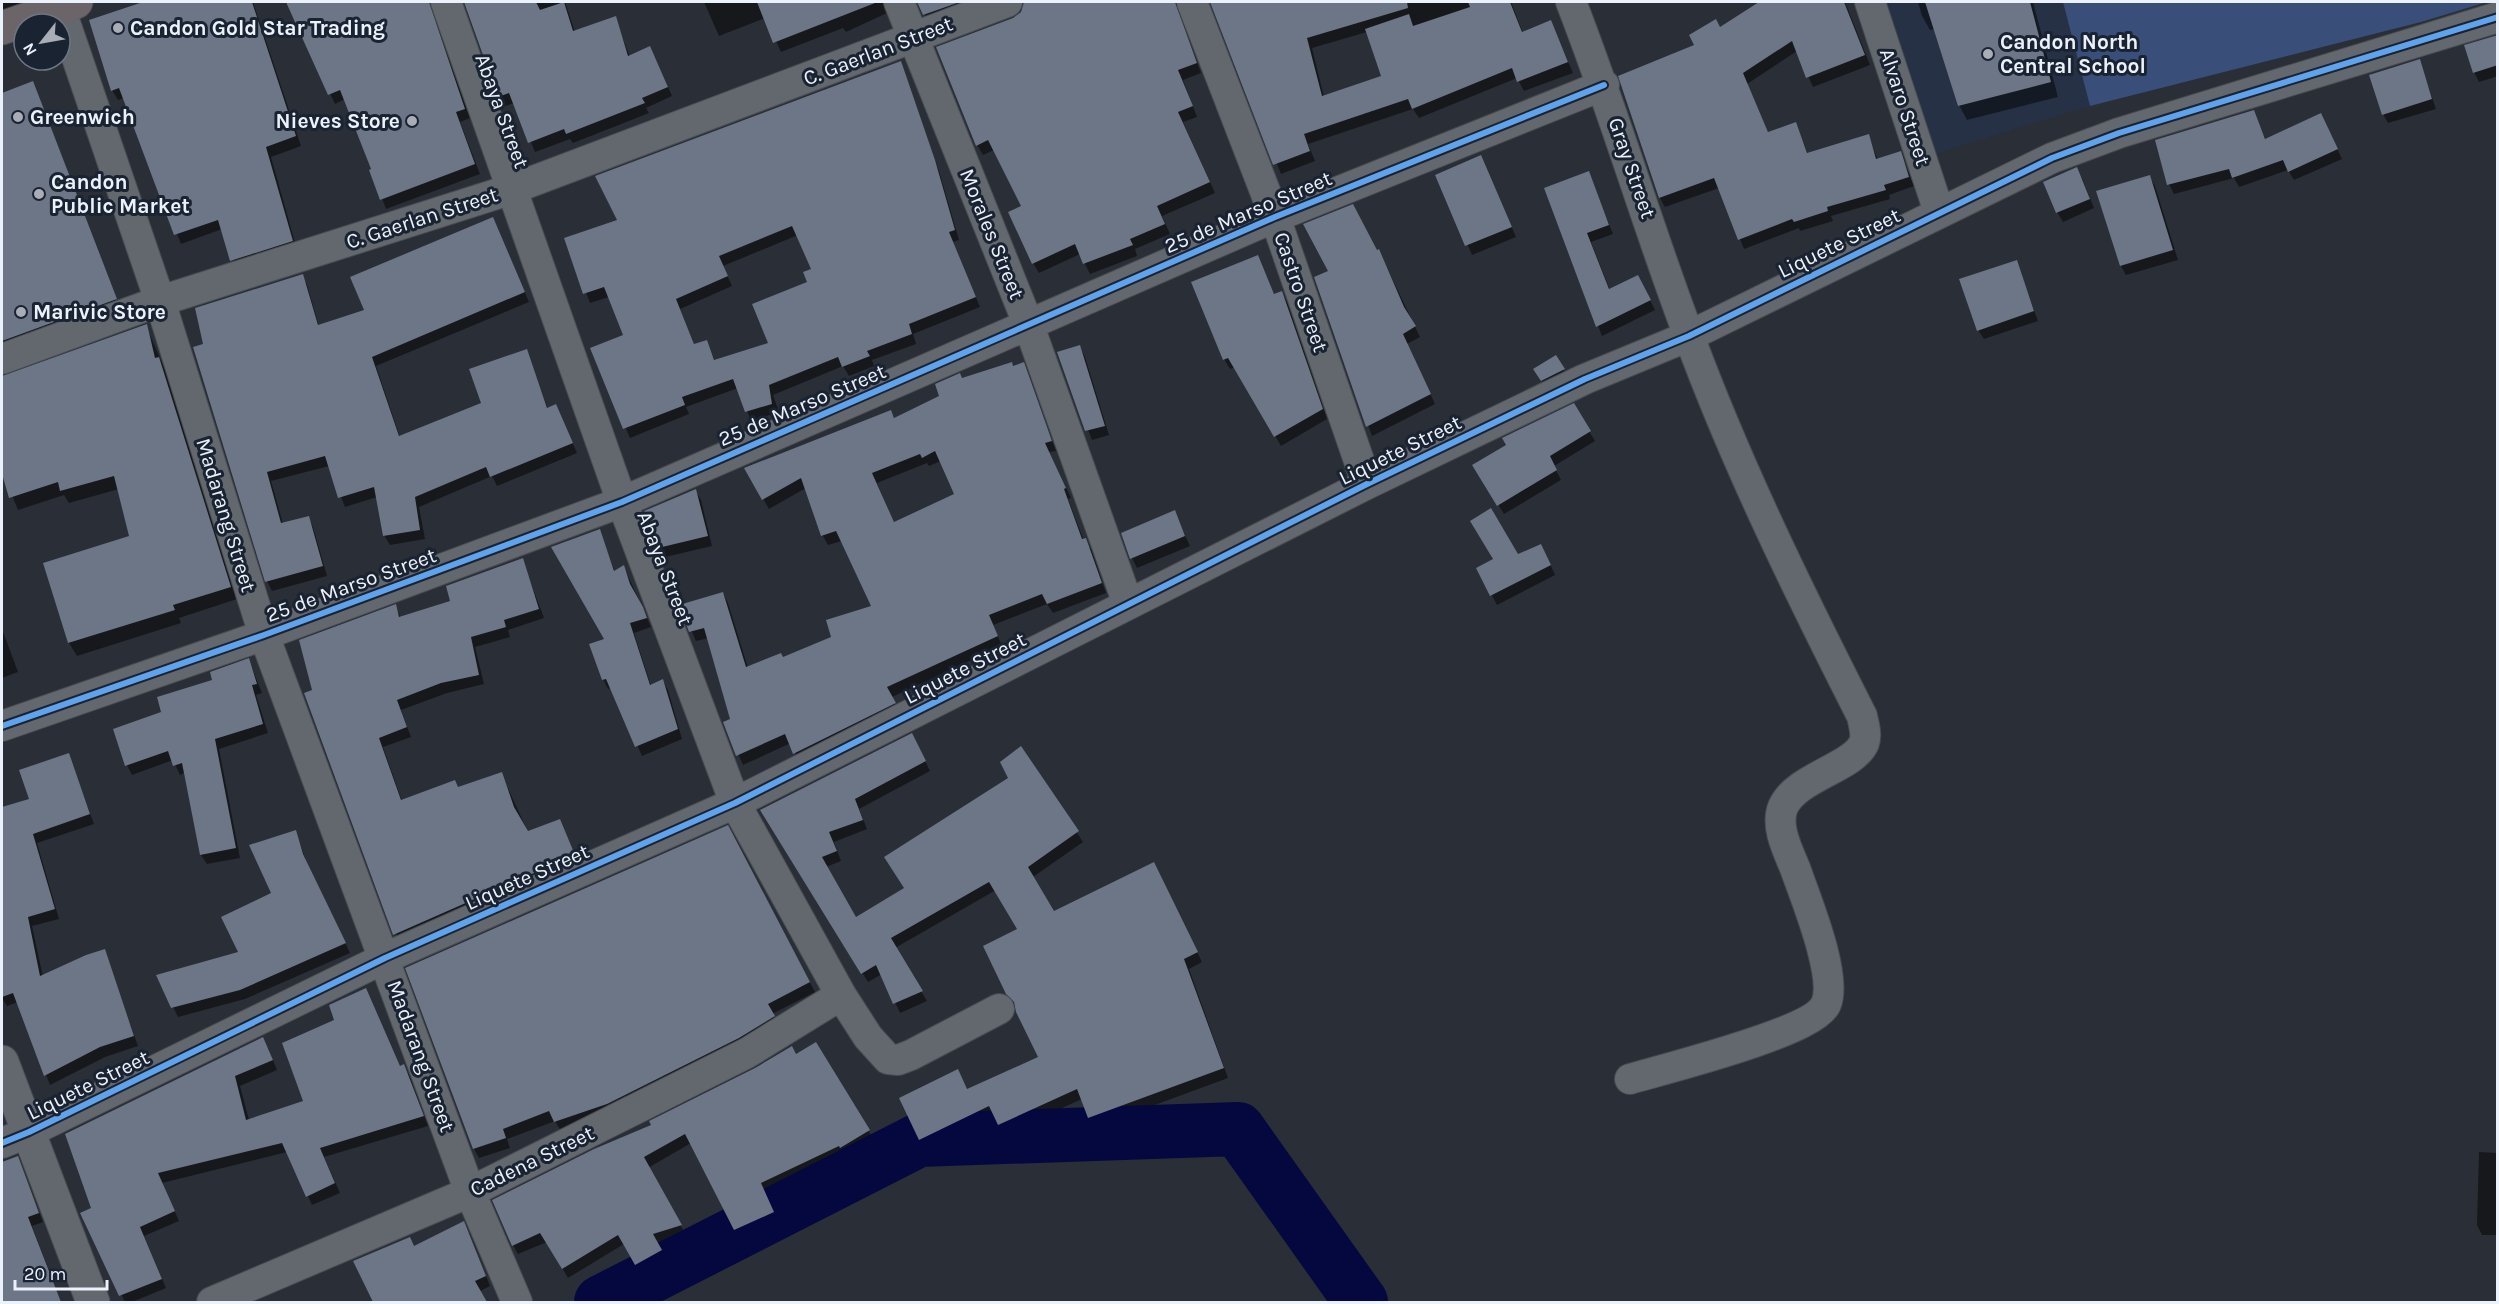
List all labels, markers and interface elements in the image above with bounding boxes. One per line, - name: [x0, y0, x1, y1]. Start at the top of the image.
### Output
- street label: C. Gaerlan Street: [800, 11, 956, 90]
- north arrow: [12, 12, 72, 72]
- place label: Candon Gold Star Trading: [130, 16, 385, 40]
- marker: Candon Gold Star Trading: [111, 21, 125, 35]
- place label: Candon North Central School: [2000, 30, 2146, 78]
- text: N: [18, 40, 41, 59]
- street label: Alvaro Street: [1875, 45, 1935, 169]
- marker: Candon North Central School: [1981, 47, 1995, 61]
- street label: Abaya Street: [470, 50, 534, 172]
- place label: Greenwich: [30, 105, 135, 129]
- place label: Nieves Store: [276, 109, 400, 133]
- marker: Greenwich: [11, 110, 25, 124]
- marker: Nieves Store: [405, 114, 419, 128]
- street label: Gray Street: [1604, 114, 1660, 222]
- street label: Morales Street: [955, 165, 1029, 303]
- street label: 25 de Marso Street: [1161, 166, 1335, 258]
- place label: Candon Public Market: [51, 170, 190, 218]
- street label: C. Gaerlan Street: [343, 182, 501, 254]
- marker: Candon Public Market: [32, 187, 46, 201]
- street label: Liquete Street: [1774, 203, 1904, 283]
- street label: Castro Street: [1269, 229, 1333, 355]
- place label: Marivic Store: [33, 300, 166, 324]
- marker: Marivic Store: [14, 305, 28, 319]
- street label: 25 de Marso Street: [715, 359, 889, 451]
- street label: Liquete Street: [1335, 410, 1465, 490]
- street label: Madarang Street: [191, 435, 261, 595]
- street label: Abaya Street: [632, 508, 698, 628]
- street label: 25 de Marso Street: [263, 543, 439, 627]
- street label: Liquete Street: [900, 627, 1030, 709]
- street label: Liquete Street: [461, 839, 593, 915]
- street label: Madarang Street: [382, 977, 460, 1135]
- street label: Liquete Street: [23, 1045, 153, 1125]
- street label: Cadena Street: [466, 1121, 598, 1201]
- scale bar: [15, 1253, 106, 1291]
- text: 20 m: [24, 1263, 66, 1285]

